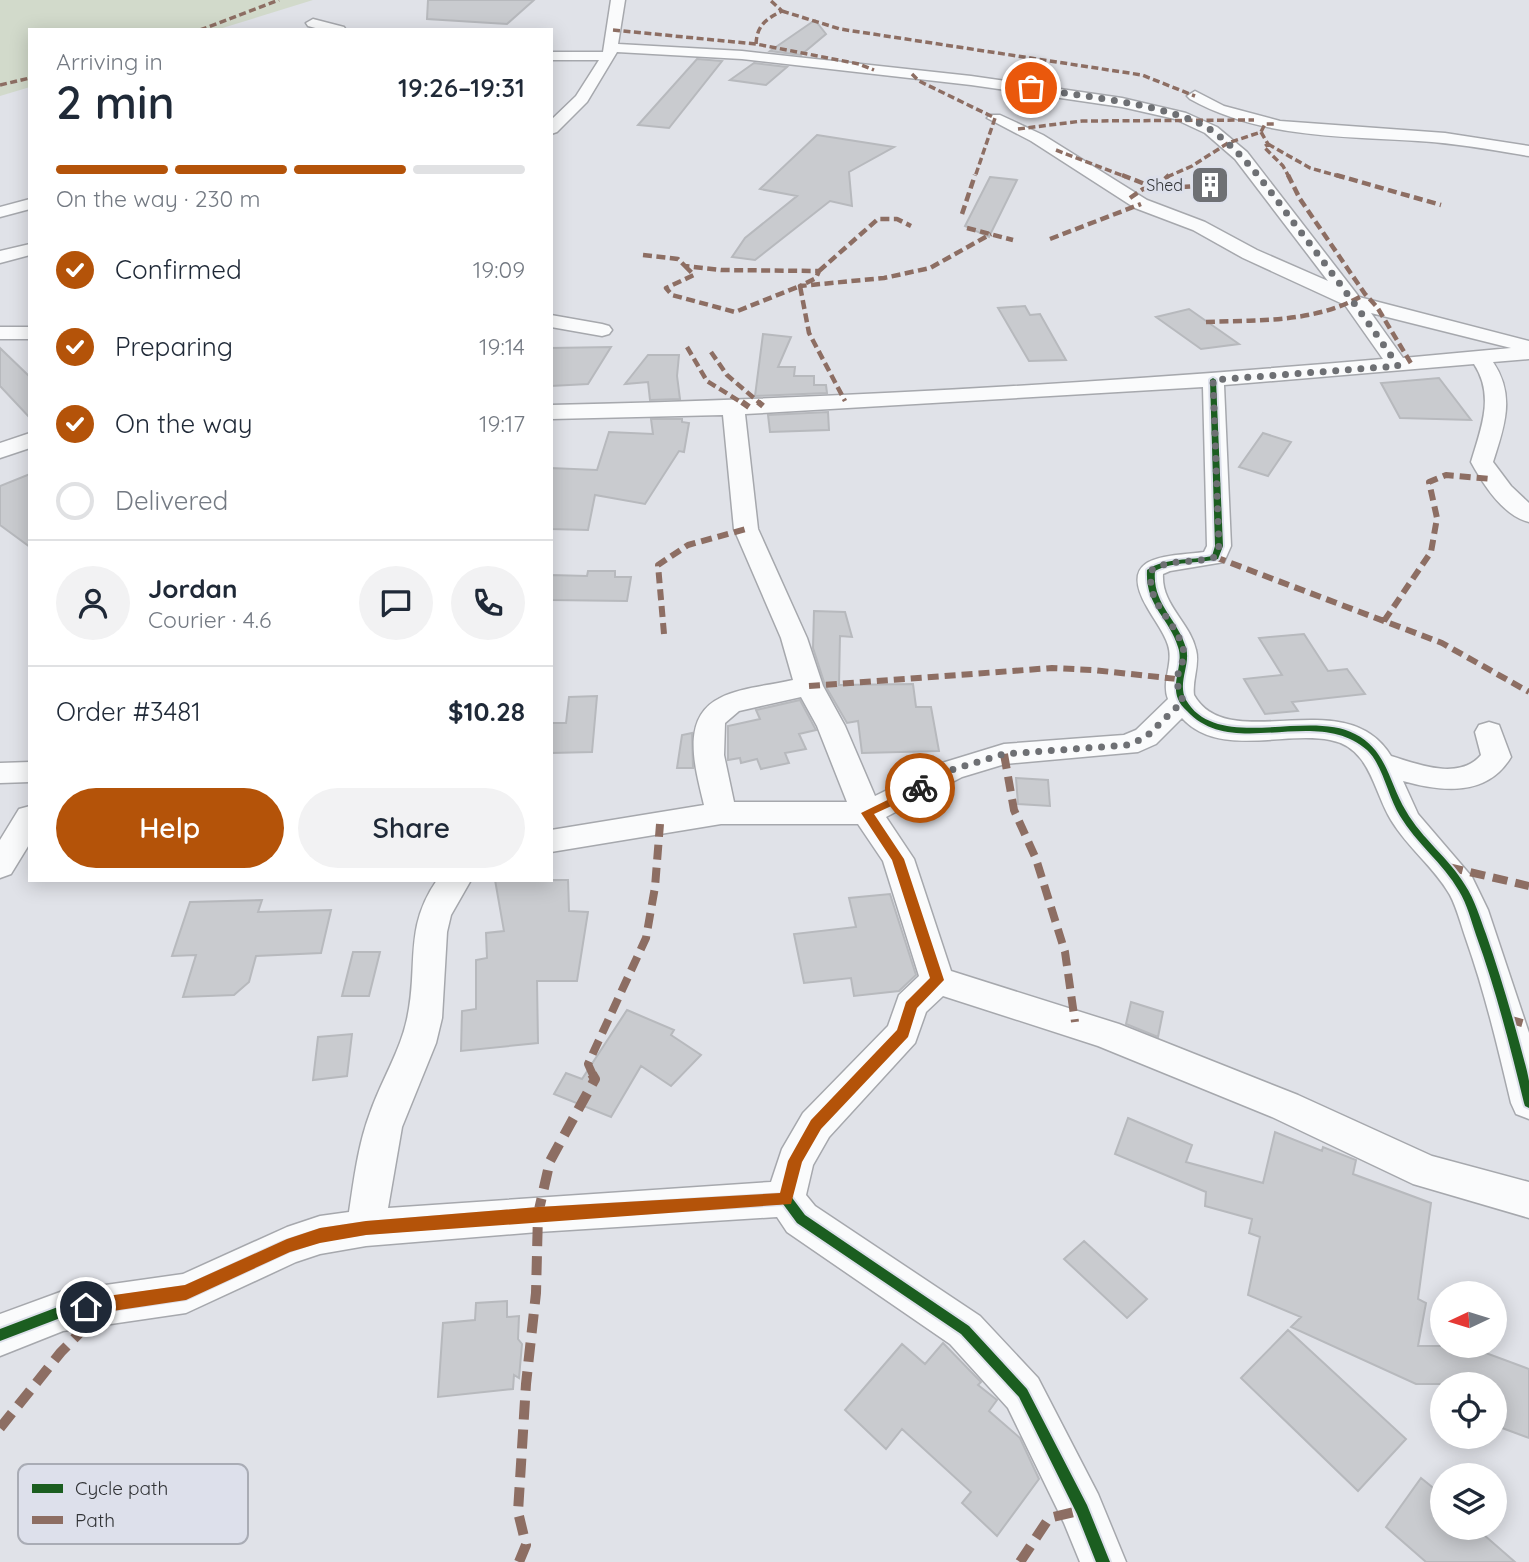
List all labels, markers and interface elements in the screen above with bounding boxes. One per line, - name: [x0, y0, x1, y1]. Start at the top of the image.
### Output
- text: Arriving in: [56, 47, 163, 76]
- pin: [1001, 58, 1061, 118]
- icon: bag: [1012, 69, 1050, 107]
- text: 19:26–19:31: [398, 71, 525, 104]
- text: 2 min: [56, 73, 175, 131]
- building icon: Shed: [1189, 164, 1231, 206]
- place label: Shed: [1146, 175, 1183, 195]
- text: On the way · 230 m: [56, 184, 261, 213]
- icon: check: [56, 251, 94, 289]
- text: Confirmed: [115, 253, 242, 286]
- text: 19:09: [473, 255, 525, 284]
- icon: check: [56, 328, 94, 366]
- text: Preparing: [115, 330, 233, 363]
- text: 19:14: [479, 332, 525, 361]
- icon: check: [56, 405, 94, 443]
- text: On the way: [115, 407, 253, 440]
- text: 19:17: [479, 409, 525, 438]
- text: Delivered: [115, 484, 228, 517]
- button: person: [56, 566, 130, 640]
- button: chat: [359, 566, 433, 640]
- button: phone: [451, 566, 525, 640]
- text: Jordan: [148, 572, 237, 605]
- text: Courier · 4.6: [148, 605, 271, 634]
- text: Order #3481: [56, 695, 201, 728]
- text: $10.28: [448, 695, 525, 728]
- courier: [885, 753, 955, 823]
- icon: bike: [901, 769, 939, 807]
- button: Help: [56, 788, 284, 868]
- button: Share: [298, 788, 525, 868]
- pin: [56, 1277, 116, 1337]
- north arrow: [1430, 1281, 1507, 1358]
- map controls: [1430, 1281, 1507, 1540]
- icon: home: [67, 1288, 105, 1326]
- button: locate: [1430, 1372, 1507, 1449]
- button: layers: [1430, 1463, 1507, 1540]
- legend: [18, 1464, 248, 1544]
- text: Cycle path: [75, 1476, 168, 1500]
- text: Path: [75, 1508, 115, 1532]

